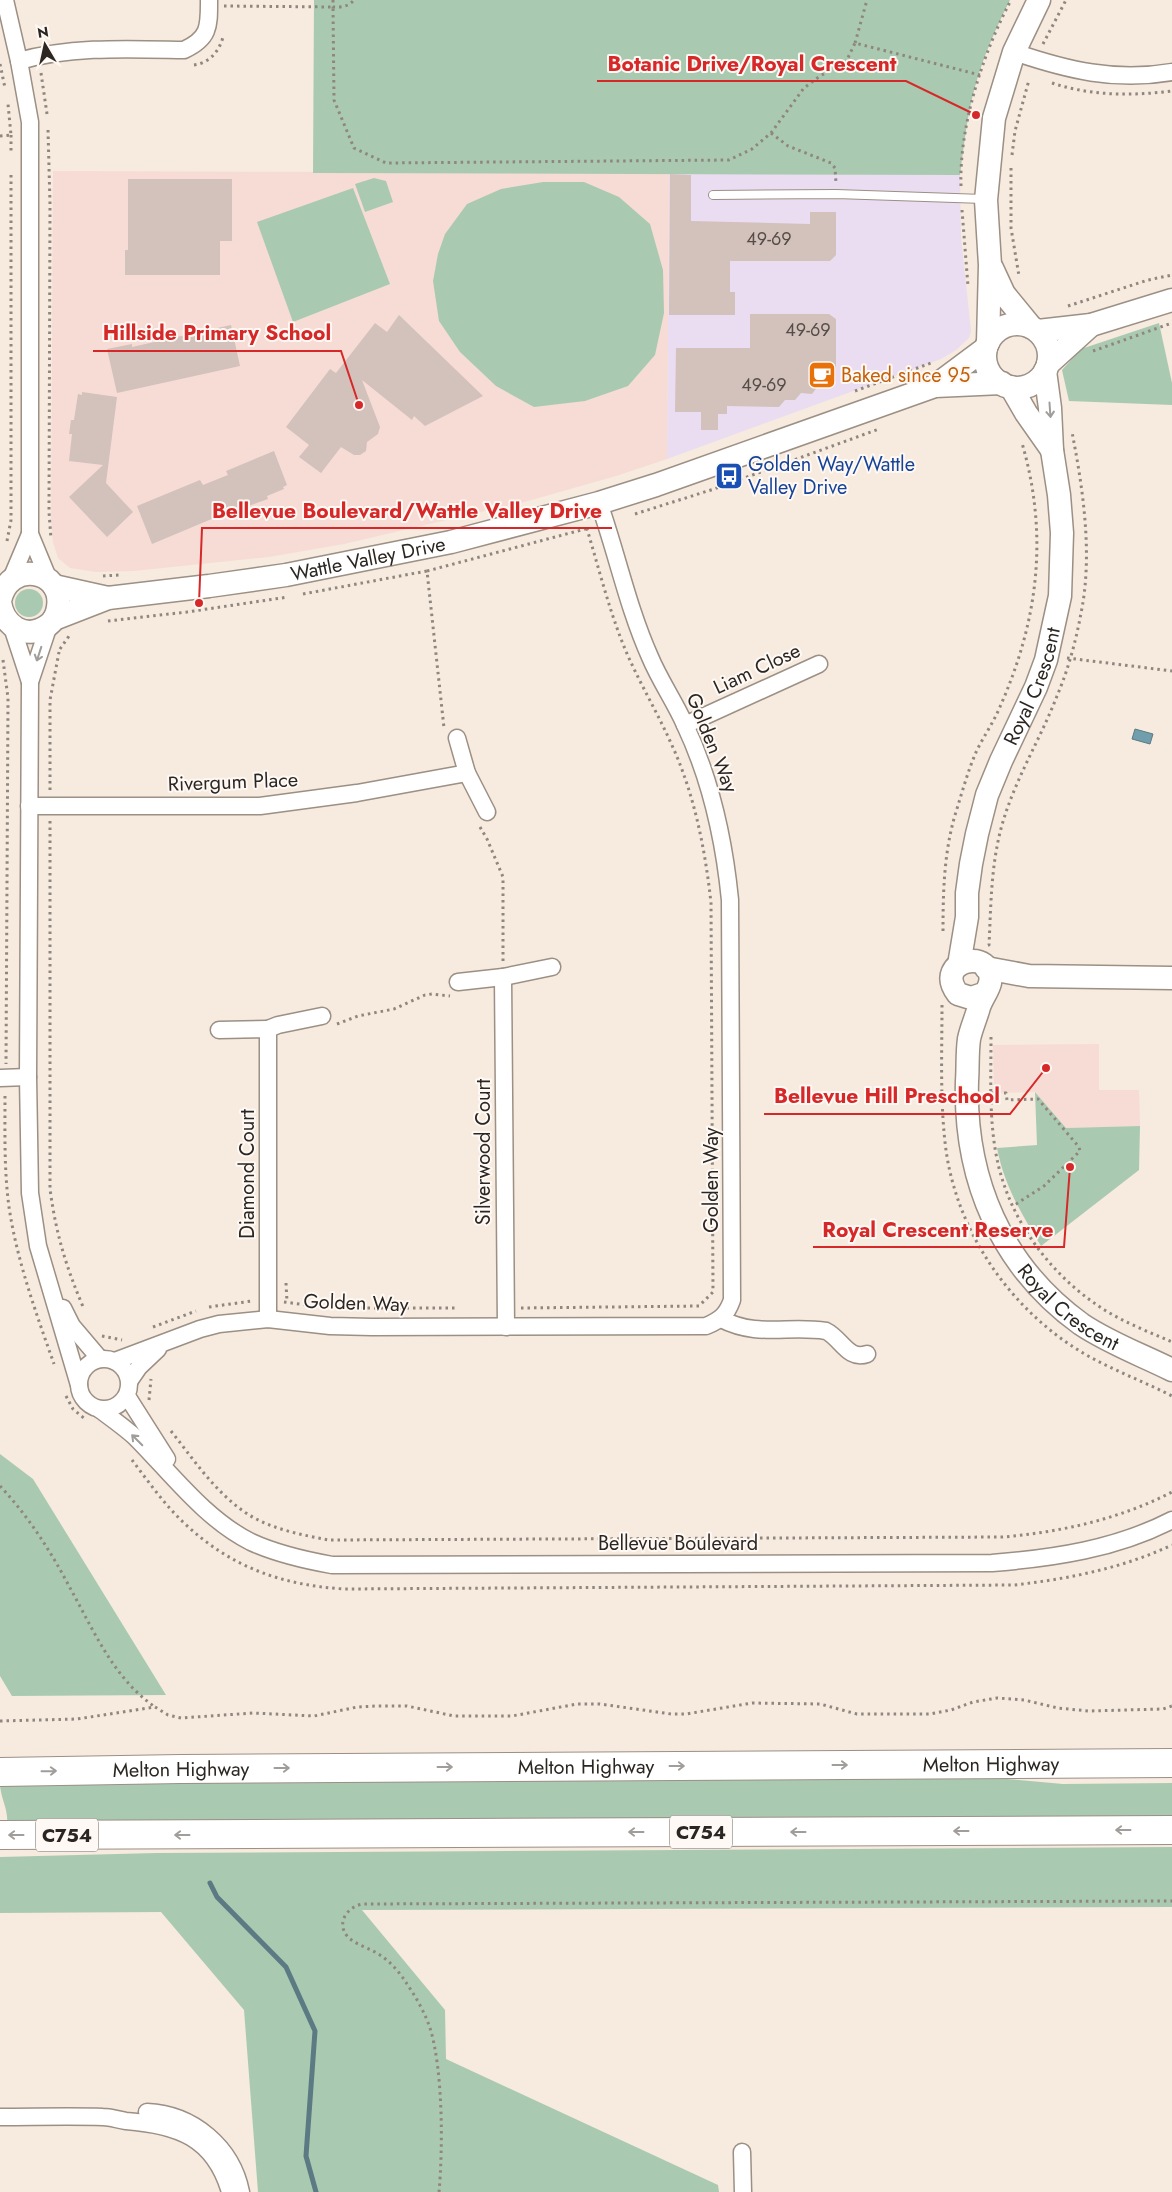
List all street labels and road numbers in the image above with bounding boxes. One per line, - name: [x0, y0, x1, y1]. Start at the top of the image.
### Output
- street label: Wattle Valley Drive: [288, 529, 448, 588]
- street label: Royal Crescent: [996, 624, 1067, 750]
- street label: Liam Close: [709, 636, 805, 702]
- street label: Golden Way: [679, 689, 745, 797]
- street label: Rivergum Place: [167, 765, 299, 799]
- street label: Silverwood Court: [469, 1079, 498, 1225]
- street label: Diamond Court: [233, 1109, 262, 1239]
- street label: Golden Way: [697, 1127, 726, 1233]
- street label: Royal Crescent: [1011, 1258, 1124, 1358]
- street label: Golden Way: [303, 1287, 409, 1319]
- street label: Bellevue Boulevard: [598, 1529, 758, 1558]
- street label: Melton Highway: [923, 1749, 1060, 1779]
- street label: Melton Highway: [518, 1752, 655, 1781]
- street label: Melton Highway: [112, 1754, 250, 1785]
- road number: C754: [670, 1815, 732, 1848]
- road number: C754: [36, 1818, 98, 1852]

